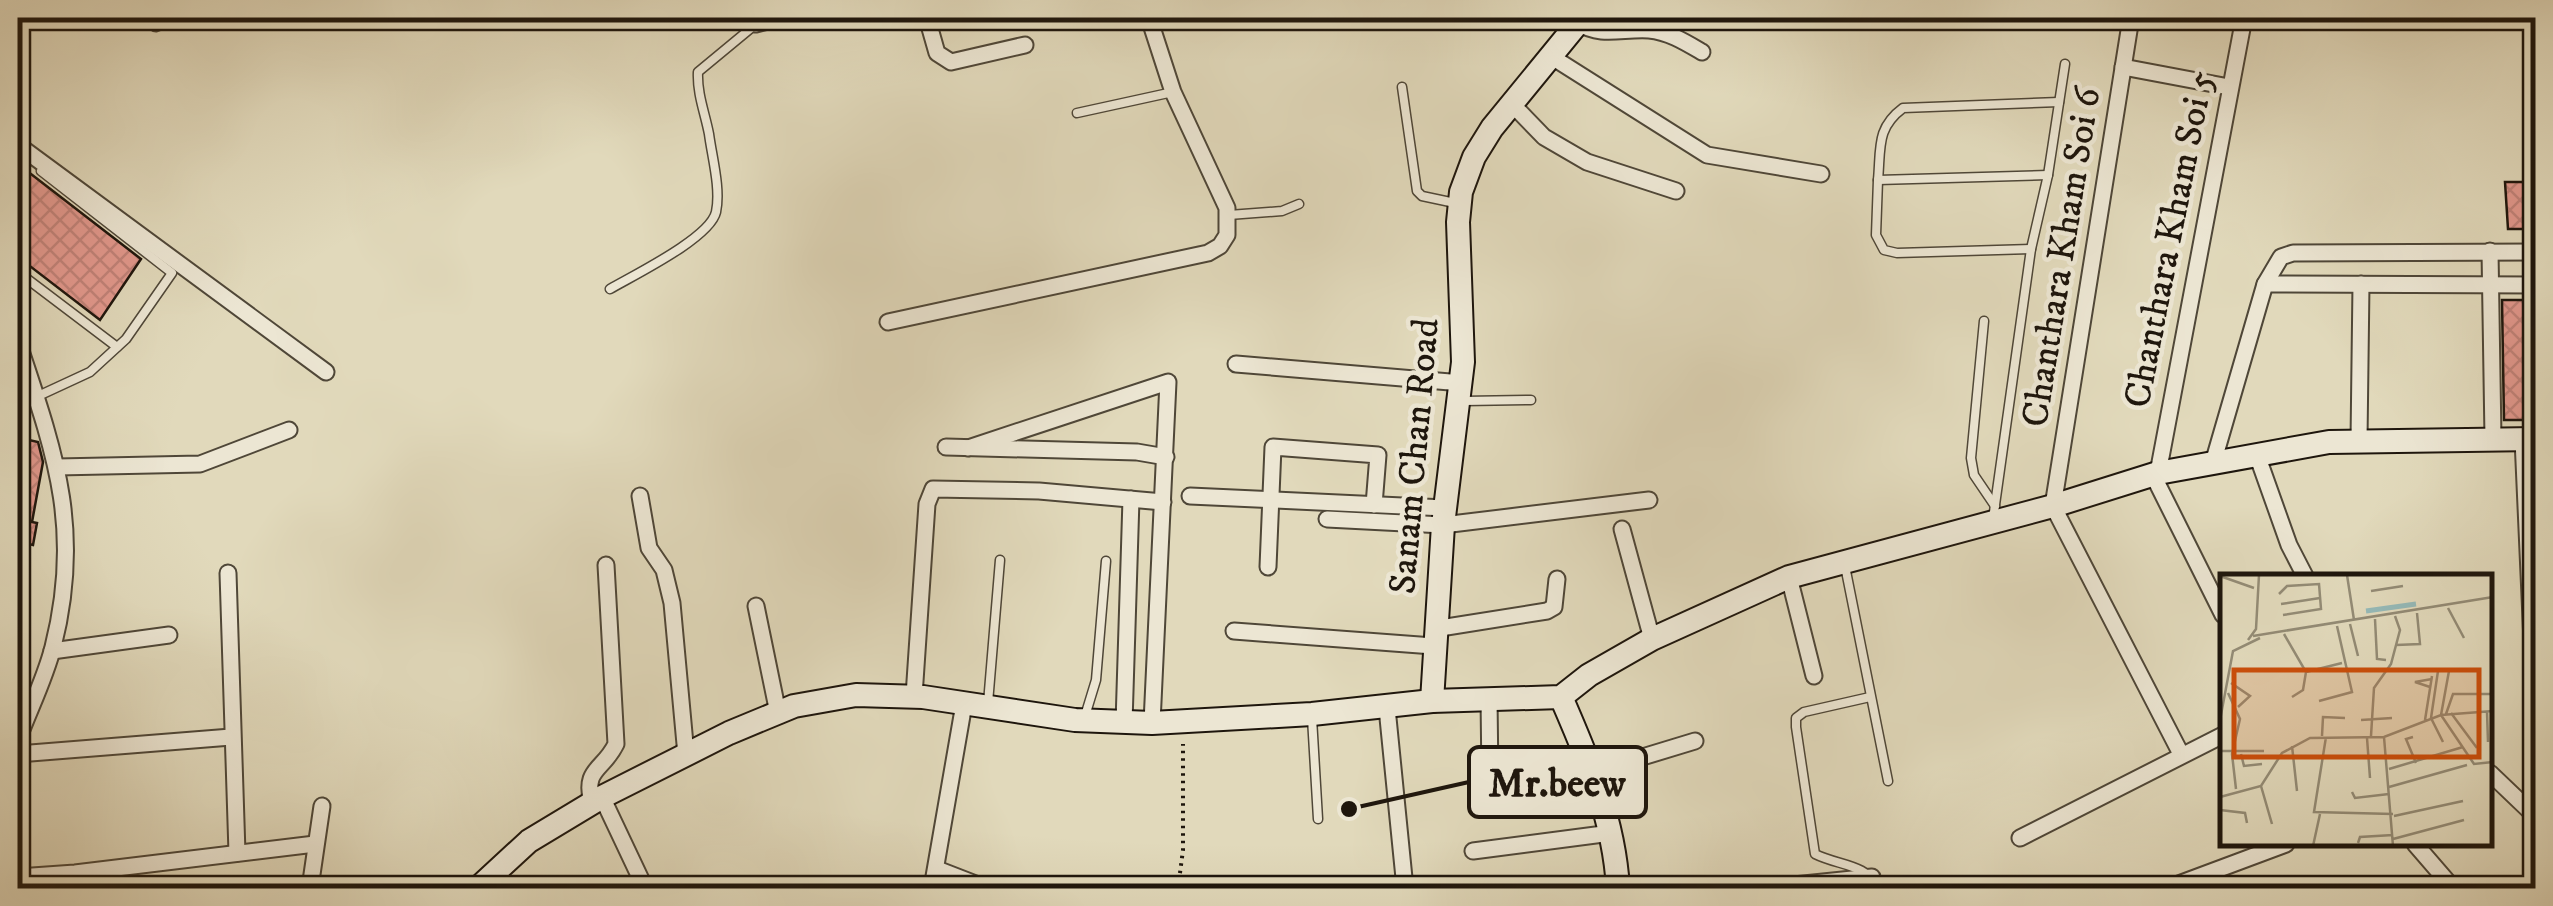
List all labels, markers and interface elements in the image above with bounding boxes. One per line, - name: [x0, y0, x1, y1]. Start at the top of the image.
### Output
- street label: Chanthara Kham Soi 5: [2114, 67, 2226, 412]
- street label: Chanthara Kham Soi 6: [2011, 83, 2113, 431]
- street label: Sanam Chan Road: [1379, 316, 1451, 596]
- inset map: [2220, 574, 2493, 846]
- callout: Mr.beew: [1469, 747, 1646, 817]
- text: Mr.beew: [1488, 760, 1626, 810]

